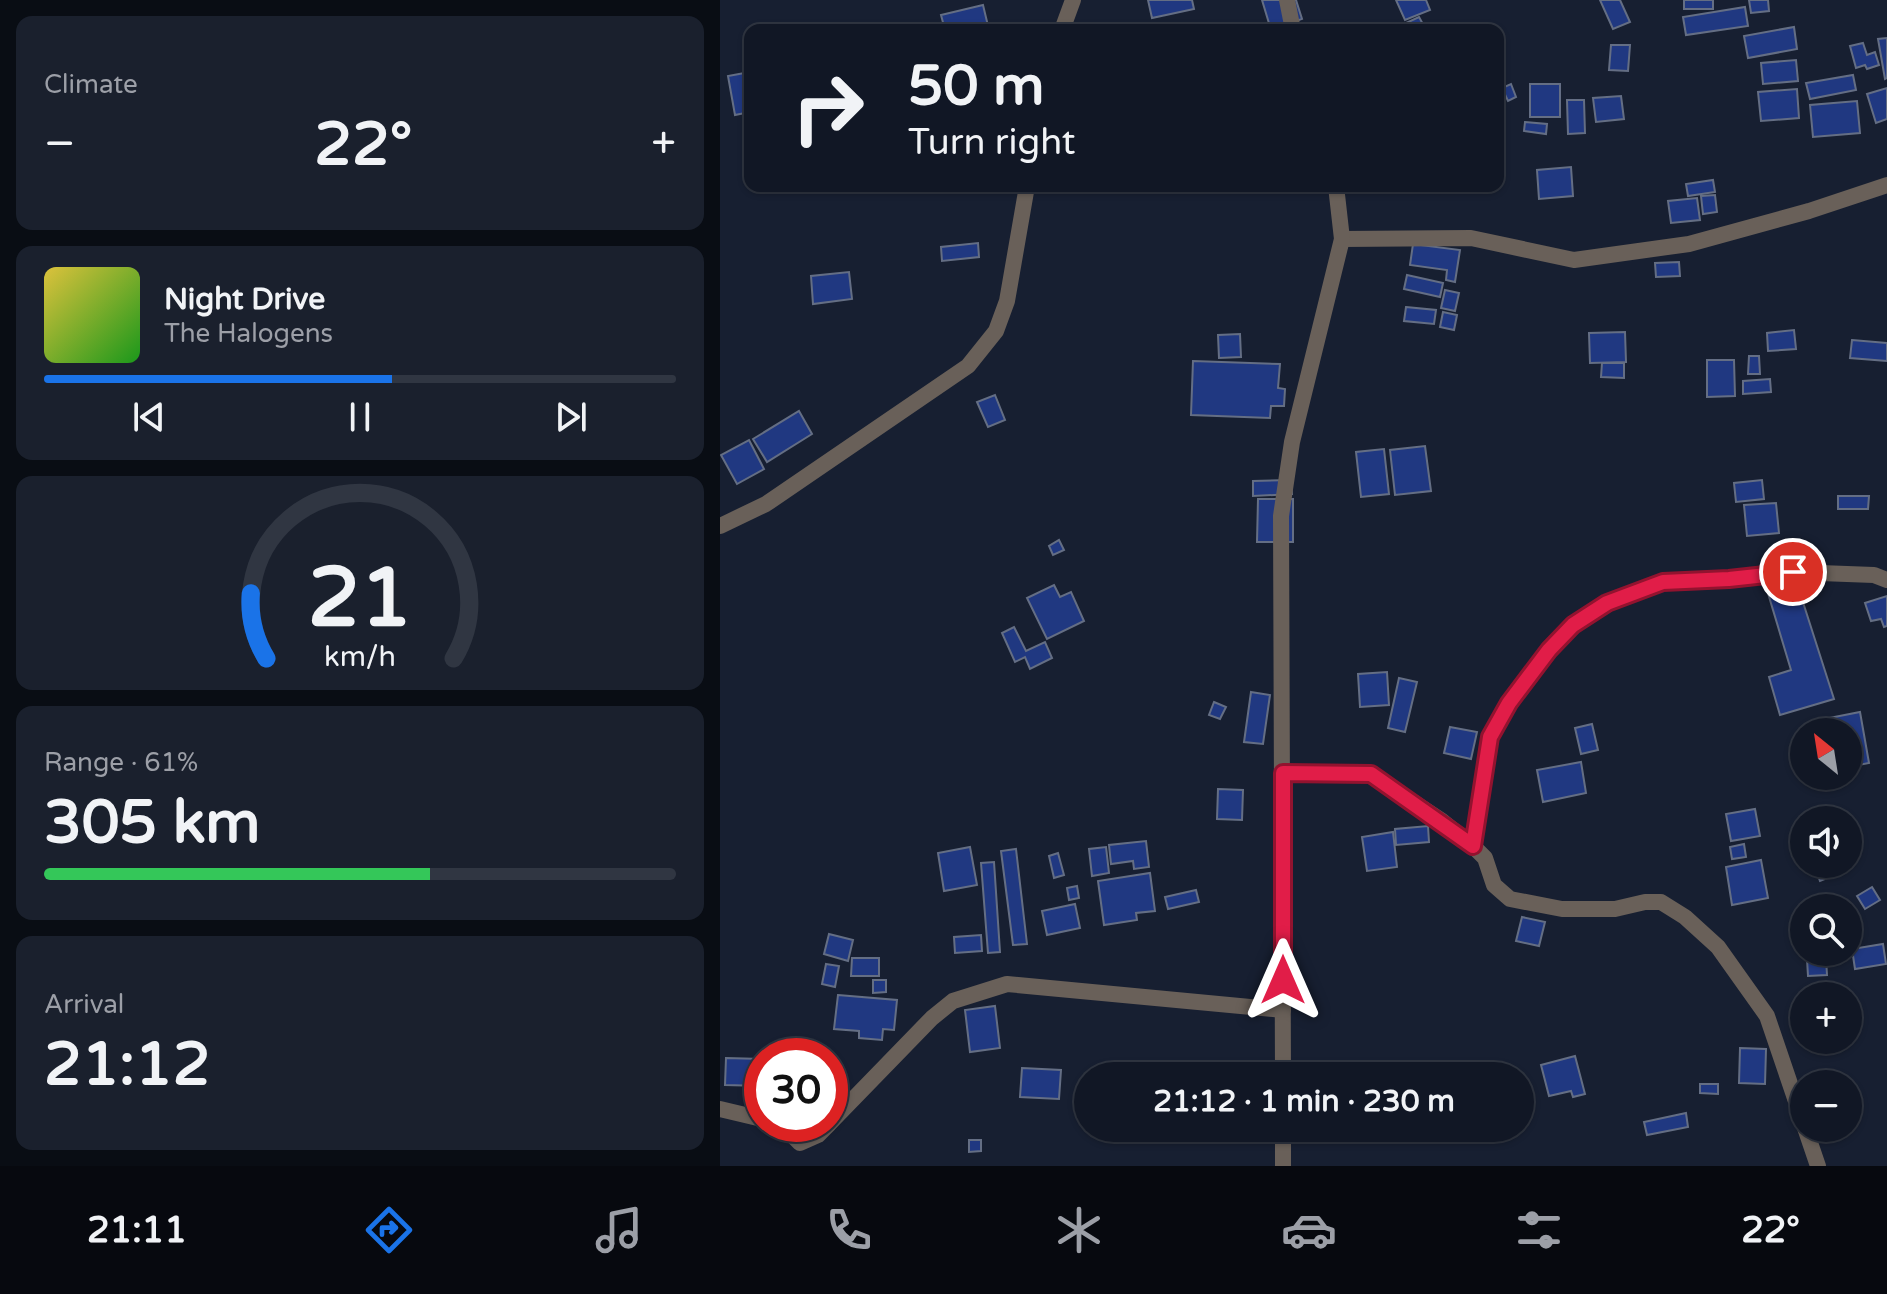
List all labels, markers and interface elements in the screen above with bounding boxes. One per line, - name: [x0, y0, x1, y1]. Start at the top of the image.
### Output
- text: 50 m: [908, 53, 1044, 120]
- icon: right: [776, 56, 880, 160]
- text: Climate: [44, 69, 138, 100]
- text: 22°: [314, 109, 412, 181]
- text: −: [44, 118, 75, 171]
- text: +: [651, 118, 676, 171]
- text: Turn right: [908, 121, 1075, 164]
- text: Night Drive: [164, 281, 325, 318]
- text: The Halogens: [164, 318, 333, 349]
- icon: previous: [127, 395, 171, 439]
- icon: pause: [338, 395, 382, 439]
- icon: next: [549, 395, 593, 439]
- pin: [1759, 538, 1827, 606]
- text: 21: [308, 549, 412, 649]
- icon: arrive: [1771, 550, 1815, 594]
- text: km/h: [324, 640, 396, 674]
- north arrow: [1790, 718, 1862, 790]
- map controls: [1790, 718, 1862, 1142]
- text: Range · 61%: [44, 747, 198, 778]
- text: 305 km: [44, 787, 260, 859]
- button: sound: [1790, 806, 1862, 878]
- button: search: [1790, 894, 1862, 966]
- position arrow: [1241, 938, 1325, 1022]
- button: +: [1790, 982, 1862, 1054]
- text: Arrival: [44, 989, 124, 1020]
- text: 21:12: [44, 1029, 210, 1101]
- speed limit sign: 30: [744, 1038, 848, 1142]
- button: −: [1790, 1070, 1862, 1142]
- text: 21:12 · 1 min · 230 m: [1153, 1083, 1455, 1120]
- icon: directions: [361, 1202, 417, 1258]
- icon: music: [591, 1202, 647, 1258]
- icon: phone: [821, 1202, 877, 1258]
- icon: climate: [1051, 1202, 1107, 1258]
- icon: car: [1281, 1202, 1337, 1258]
- icon: filters: [1511, 1202, 1567, 1258]
- text: 21:11: [87, 1209, 187, 1252]
- text: 22°: [1741, 1209, 1800, 1252]

